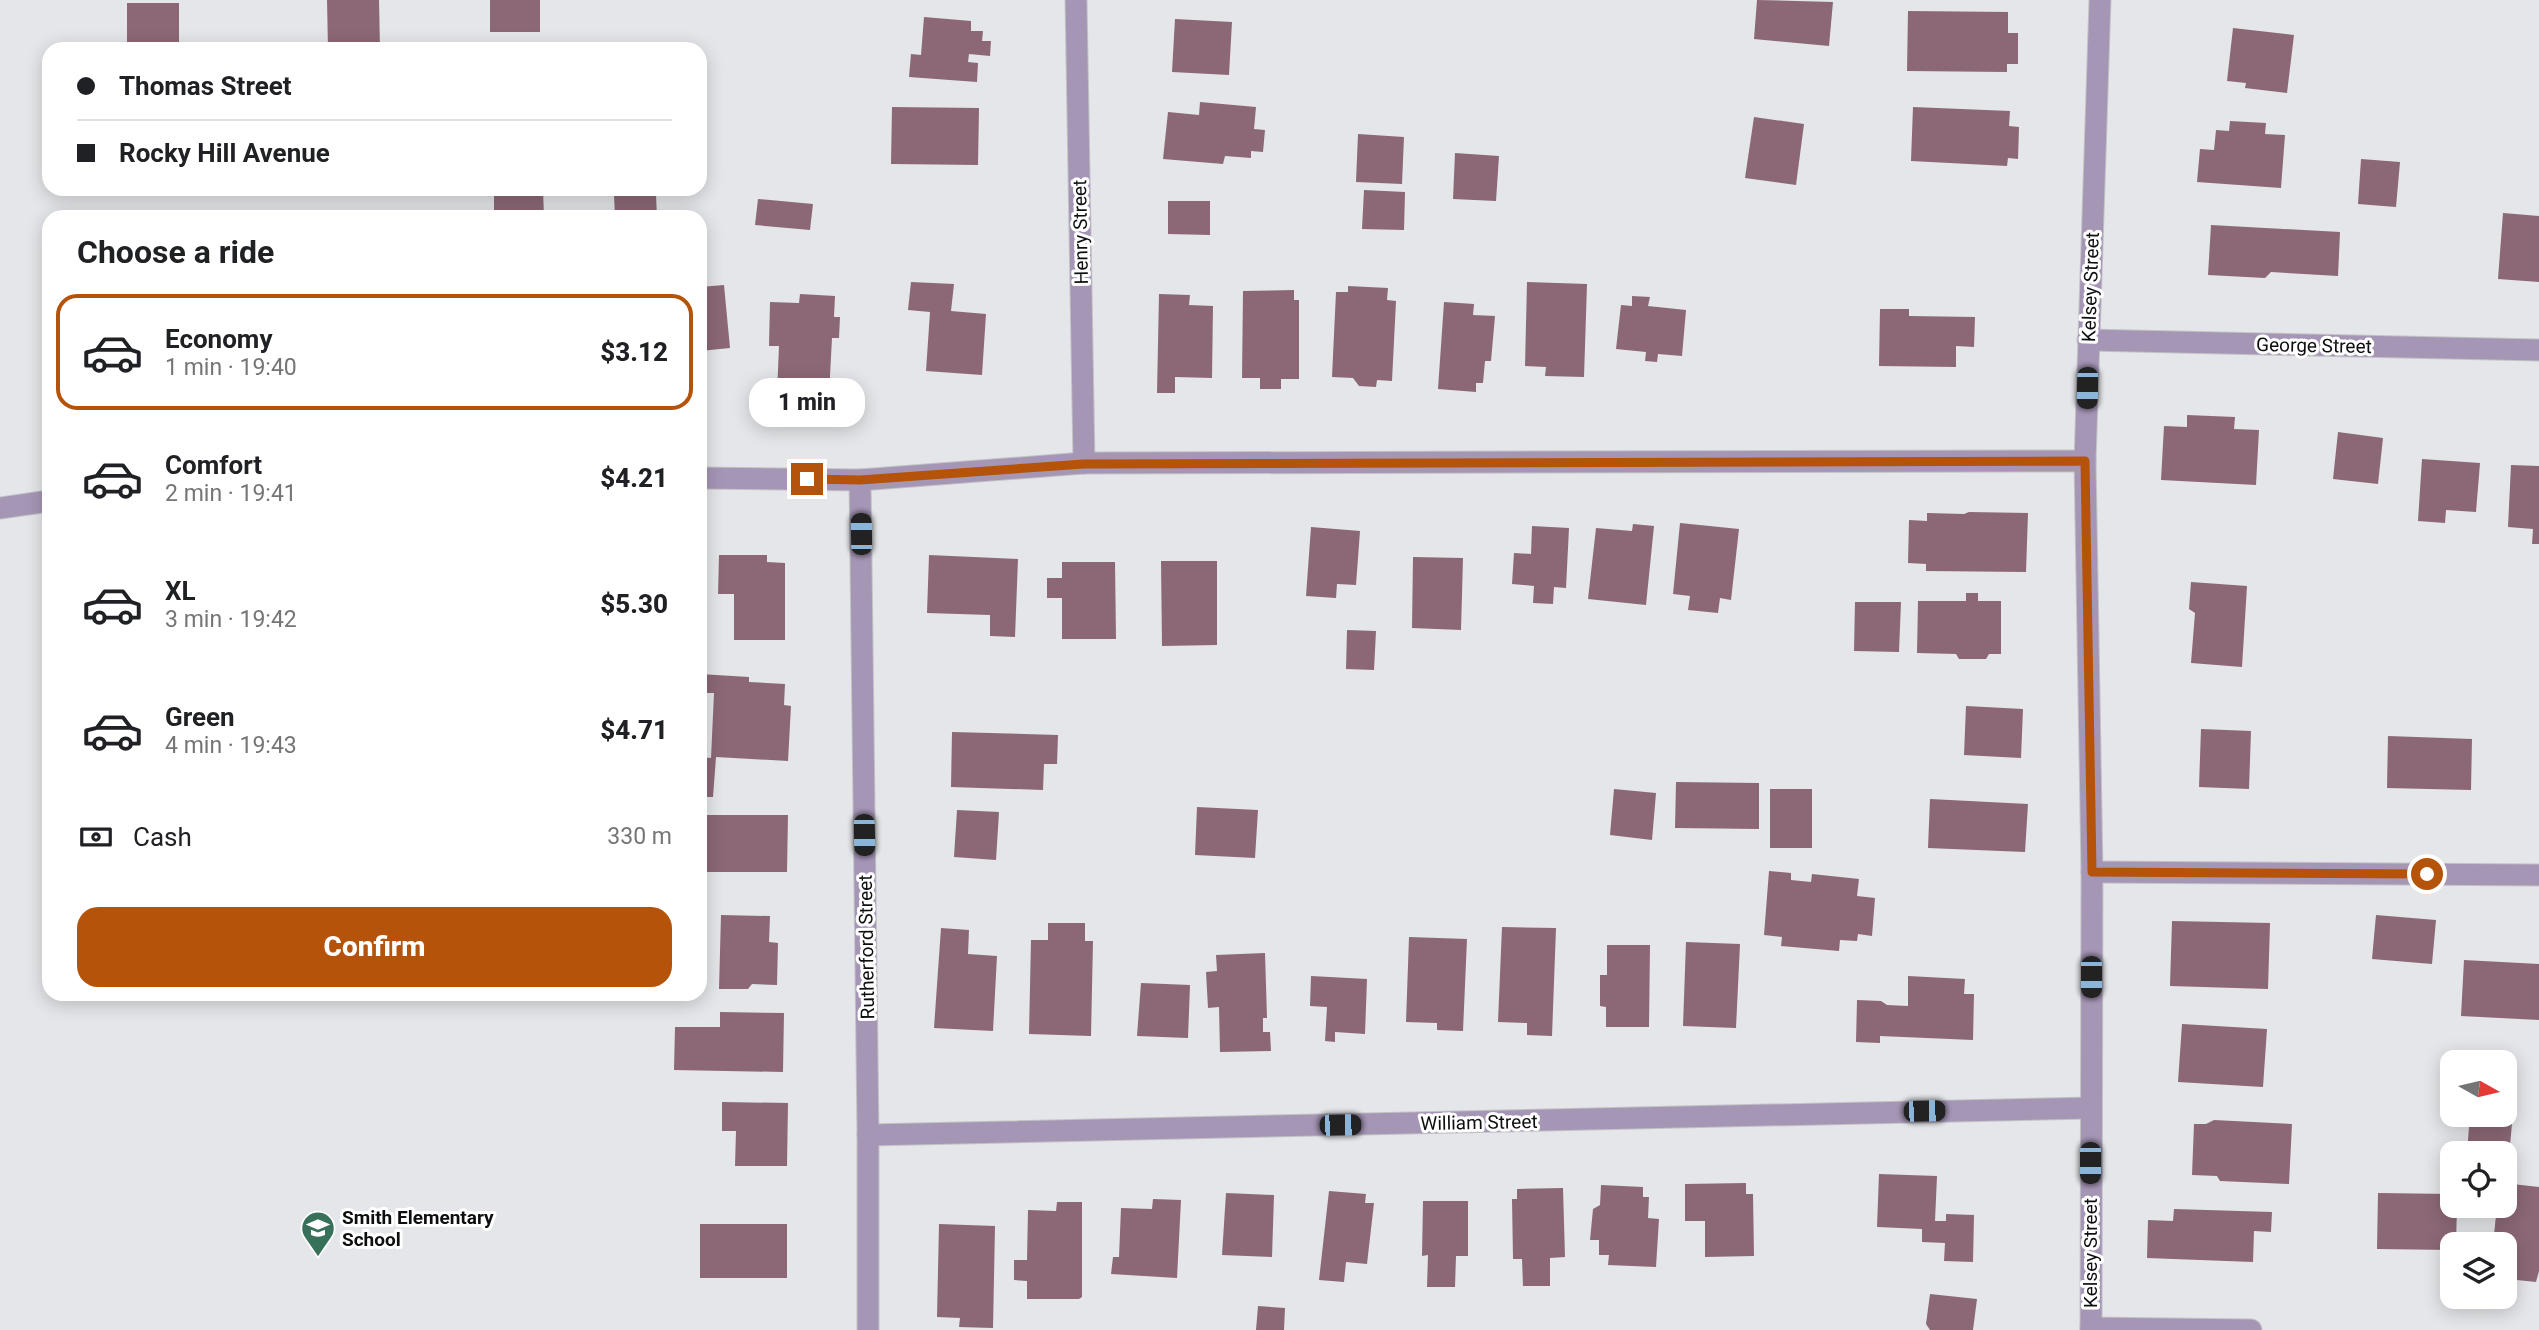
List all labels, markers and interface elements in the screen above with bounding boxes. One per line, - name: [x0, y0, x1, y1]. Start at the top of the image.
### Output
- text: Thomas Street: [119, 71, 292, 101]
- text: Rocky Hill Avenue: [119, 138, 330, 168]
- street label: Henry Street: [1068, 180, 1093, 284]
- street label: Kelsey Street: [2077, 232, 2104, 342]
- text: Choose a ride: [77, 233, 274, 271]
- icon: car: [81, 321, 144, 384]
- text: Economy: [165, 324, 272, 354]
- street label: George Street: [2256, 333, 2372, 358]
- text: $3.12: [600, 337, 668, 367]
- text: 1 min · 19:40: [165, 354, 297, 381]
- car: [2077, 367, 2098, 409]
- callout: 1 min: [749, 378, 865, 426]
- text: 1 min: [778, 389, 836, 416]
- icon: car: [81, 447, 144, 510]
- text: Comfort: [165, 450, 262, 480]
- text: $4.21: [600, 463, 668, 493]
- route end: [791, 463, 823, 495]
- text: 2 min · 19:41: [165, 480, 297, 507]
- car: [851, 513, 872, 555]
- icon: car: [81, 573, 144, 636]
- text: XL: [165, 576, 196, 606]
- text: $5.30: [600, 589, 668, 619]
- text: 3 min · 19:42: [165, 606, 297, 633]
- icon: car: [81, 699, 144, 762]
- text: Green: [165, 702, 235, 732]
- text: $4.71: [600, 715, 668, 745]
- text: 4 min · 19:43: [165, 732, 297, 759]
- car: [854, 814, 875, 856]
- icon: cash: [77, 818, 115, 856]
- text: Cash: [133, 822, 192, 852]
- text: 330 m: [607, 823, 672, 850]
- route start: [2411, 858, 2443, 890]
- street label: Rutherford Street: [854, 874, 879, 1020]
- button: Confirm: [77, 907, 672, 987]
- car: [2081, 956, 2102, 998]
- north arrow: [2440, 1050, 2516, 1127]
- map controls: [2440, 1050, 2517, 1309]
- car: [1903, 1100, 1946, 1122]
- street label: William Street: [1420, 1110, 1538, 1135]
- car: [1319, 1114, 1362, 1136]
- button: locate: [2440, 1141, 2517, 1218]
- car: [2080, 1142, 2101, 1184]
- street label: Kelsey Street: [2079, 1198, 2102, 1308]
- place label: Smith Elementary School: [342, 1206, 494, 1251]
- school or university icon: Smith Elementary School: [299, 1209, 337, 1258]
- button: layers: [2440, 1232, 2517, 1309]

